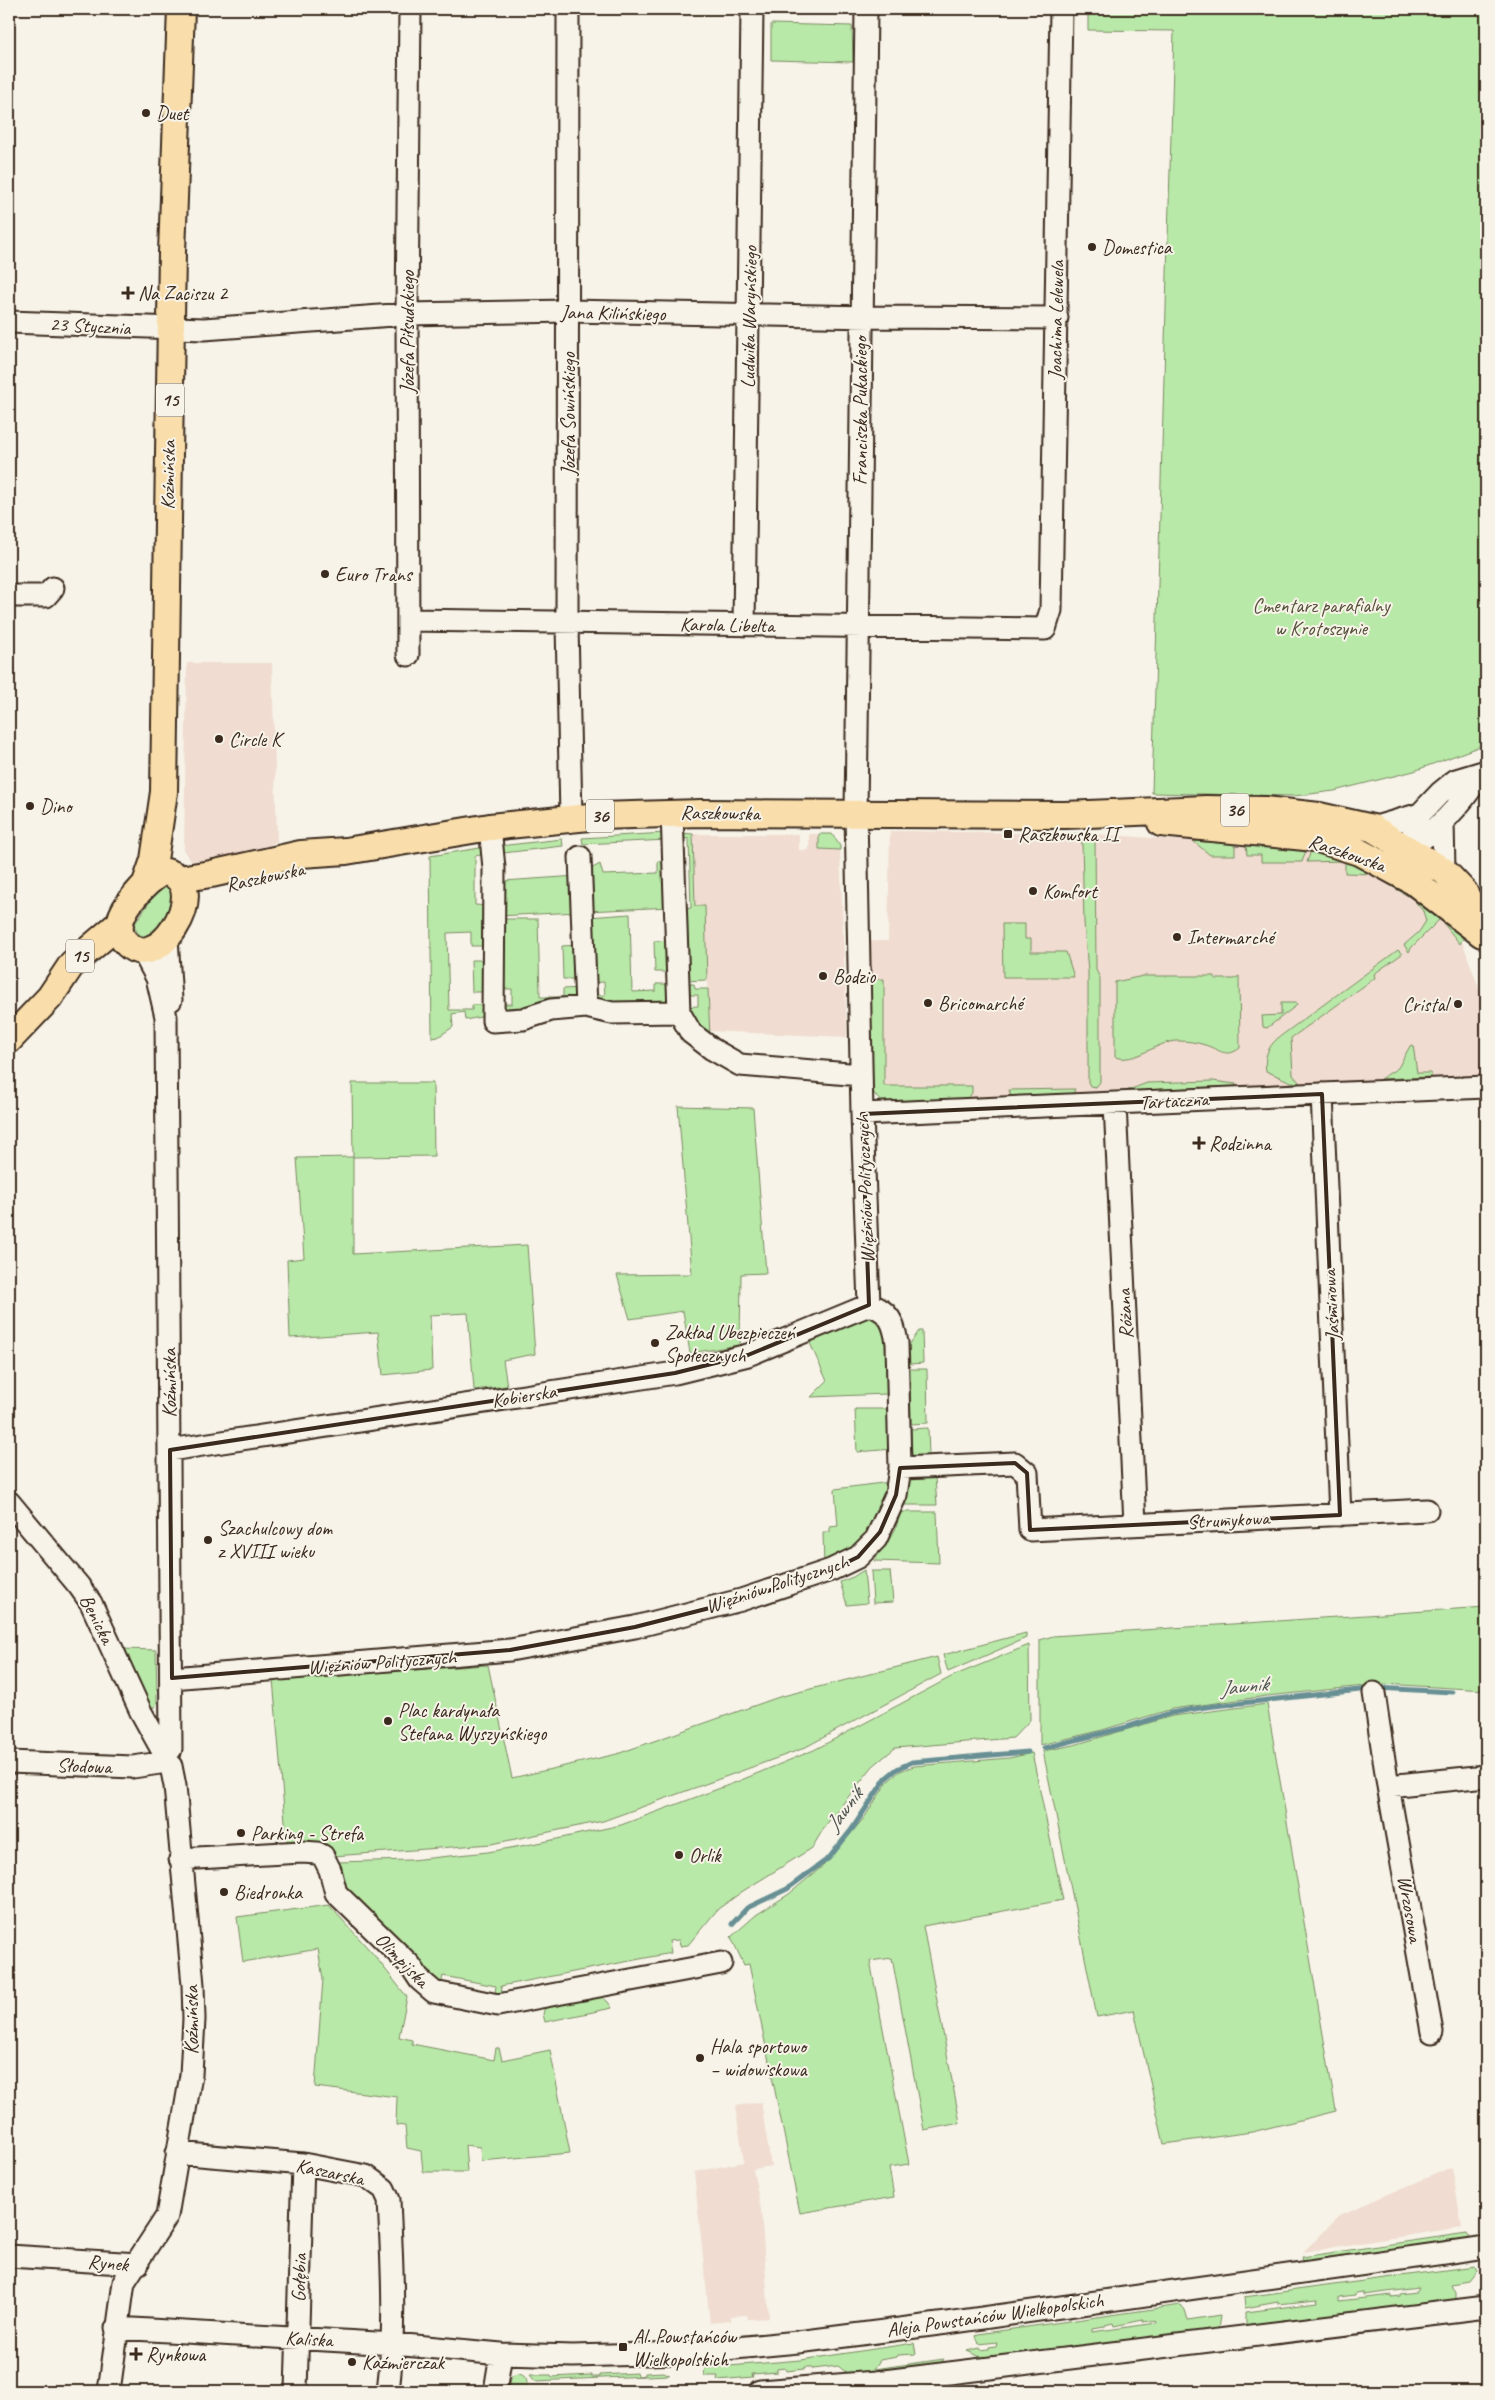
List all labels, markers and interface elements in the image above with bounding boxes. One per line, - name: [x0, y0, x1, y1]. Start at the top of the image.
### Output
- place label: Duet: [156, 101, 190, 126]
- marker: Duet: [140, 107, 152, 119]
- place label: Domestica: [1102, 235, 1173, 260]
- marker: Domestica: [1086, 241, 1098, 253]
- street label: Ludwika Waryńskiego: [735, 245, 763, 388]
- street label: Joachima Lelewela: [1042, 258, 1070, 381]
- street label: Józefa Piłsudskiego: [395, 270, 420, 394]
- place label: Na Zaciszu 2: [138, 281, 229, 306]
- marker: Na Zaciszu 2: [122, 287, 134, 299]
- street label: Jana Kilińskiego: [559, 300, 667, 326]
- street label: 23 Stycznia: [49, 311, 133, 341]
- street label: Franciszka Pukackiego: [848, 335, 873, 485]
- street label: Józefa Sowińskiego: [556, 352, 581, 477]
- road number: 15: [156, 384, 184, 416]
- street label: Koźmińska: [155, 439, 181, 510]
- place label: Euro Trans: [335, 562, 414, 587]
- marker: Euro Trans: [319, 568, 331, 580]
- park label: Cmentarz parafialny w Krotoszynie: [1252, 593, 1392, 641]
- street label: Karola Libelta: [680, 612, 776, 638]
- place label: Circle K: [229, 727, 285, 752]
- marker: Circle K: [213, 733, 225, 745]
- place label: Dino: [40, 794, 74, 819]
- road number: 36: [1221, 794, 1249, 826]
- road number: 36: [586, 799, 614, 832]
- marker: Dino: [24, 800, 36, 812]
- street label: Raszkowska: [680, 800, 762, 826]
- place label: Raszkowska II: [1018, 822, 1123, 847]
- marker: Raszkowska II: [1002, 828, 1014, 840]
- street label: Raszkowska: [1305, 828, 1390, 878]
- street label: Raszkowska: [224, 856, 308, 897]
- place label: Komfort: [1043, 879, 1099, 904]
- marker: Komfort: [1027, 885, 1039, 897]
- place label: Intermarché: [1187, 925, 1277, 950]
- marker: Intermarché: [1171, 931, 1183, 943]
- road number: 15: [66, 939, 94, 972]
- place label: Bodzio: [833, 964, 876, 989]
- marker: Bodzio: [817, 970, 829, 982]
- place label: Bricomarché: [938, 991, 1026, 1016]
- place label: Cristal: [1403, 992, 1452, 1017]
- marker: Bricomarché: [922, 997, 934, 1009]
- marker: Cristal: [1452, 998, 1464, 1010]
- street label: Tartaczna: [1139, 1087, 1211, 1115]
- street label: Więźniów Politycznych: [850, 1113, 880, 1264]
- place label: Rodzinna: [1209, 1131, 1272, 1156]
- marker: Rodzinna: [1193, 1137, 1205, 1149]
- street label: Jaśminowa: [1317, 1267, 1345, 1342]
- street label: Różana: [1111, 1286, 1139, 1340]
- place label: Zakład Ubezpieczeń Społecznych: [665, 1320, 797, 1368]
- marker: Zakład Ubezpieczeń Społecznych: [649, 1337, 661, 1349]
- street label: Koźmińska: [157, 1347, 182, 1418]
- street label: Kobierska: [490, 1378, 559, 1413]
- street label: Strumykowa: [1186, 1505, 1272, 1535]
- place label: Szachulcowy dom z XVIII wieku: [218, 1516, 333, 1564]
- marker: Szachulcowy dom z XVIII wieku: [202, 1534, 214, 1546]
- street label: Więźniów Politycznych: [702, 1549, 853, 1619]
- street label: Benicka: [74, 1590, 121, 1650]
- street label: Więźniów Politycznych: [307, 1644, 459, 1680]
- water label: Jawnik: [1217, 1670, 1273, 1702]
- place label: Plac kardynała Stefana Wyszyńskiego: [398, 1698, 547, 1746]
- marker: Plac kardynała Stefana Wyszyńskiego: [382, 1715, 394, 1727]
- street label: Słodowa: [56, 1753, 114, 1780]
- water label: Jawnik: [818, 1779, 871, 1837]
- place label: Parking - Strefa: [251, 1821, 365, 1846]
- marker: Parking - Strefa: [235, 1827, 247, 1839]
- place label: Orlik: [689, 1843, 722, 1868]
- marker: Orlik: [673, 1849, 685, 1861]
- street label: Wrzosowa: [1392, 1874, 1428, 1946]
- place label: Biedronka: [234, 1880, 303, 1905]
- marker: Biedronka: [218, 1886, 230, 1898]
- street label: Olimpijska: [370, 1927, 436, 1994]
- street label: Koźmińska: [179, 1984, 204, 2055]
- place label: Hala sportowo – widowiskowa: [710, 2034, 809, 2082]
- marker: Hala sportowo – widowiskowa: [694, 2052, 706, 2064]
- street label: Kaszarska: [294, 2153, 368, 2192]
- street label: Rynek: [87, 2249, 131, 2277]
- street label: Gołębia: [286, 2251, 312, 2303]
- street label: Aleja Powstańców Wielkopolskich: [885, 2287, 1106, 2343]
- place label: Al. Powstańców Wielkopolskich: [633, 2324, 738, 2372]
- street label: Kaliska: [285, 2325, 335, 2353]
- marker: Al. Powstańców Wielkopolskich: [617, 2341, 629, 2353]
- place label: Rynkowa: [146, 2342, 207, 2367]
- marker: Rynkowa: [130, 2348, 142, 2360]
- place label: Kaźmierczak: [362, 2350, 446, 2375]
- marker: Kaźmierczak: [346, 2356, 358, 2368]

